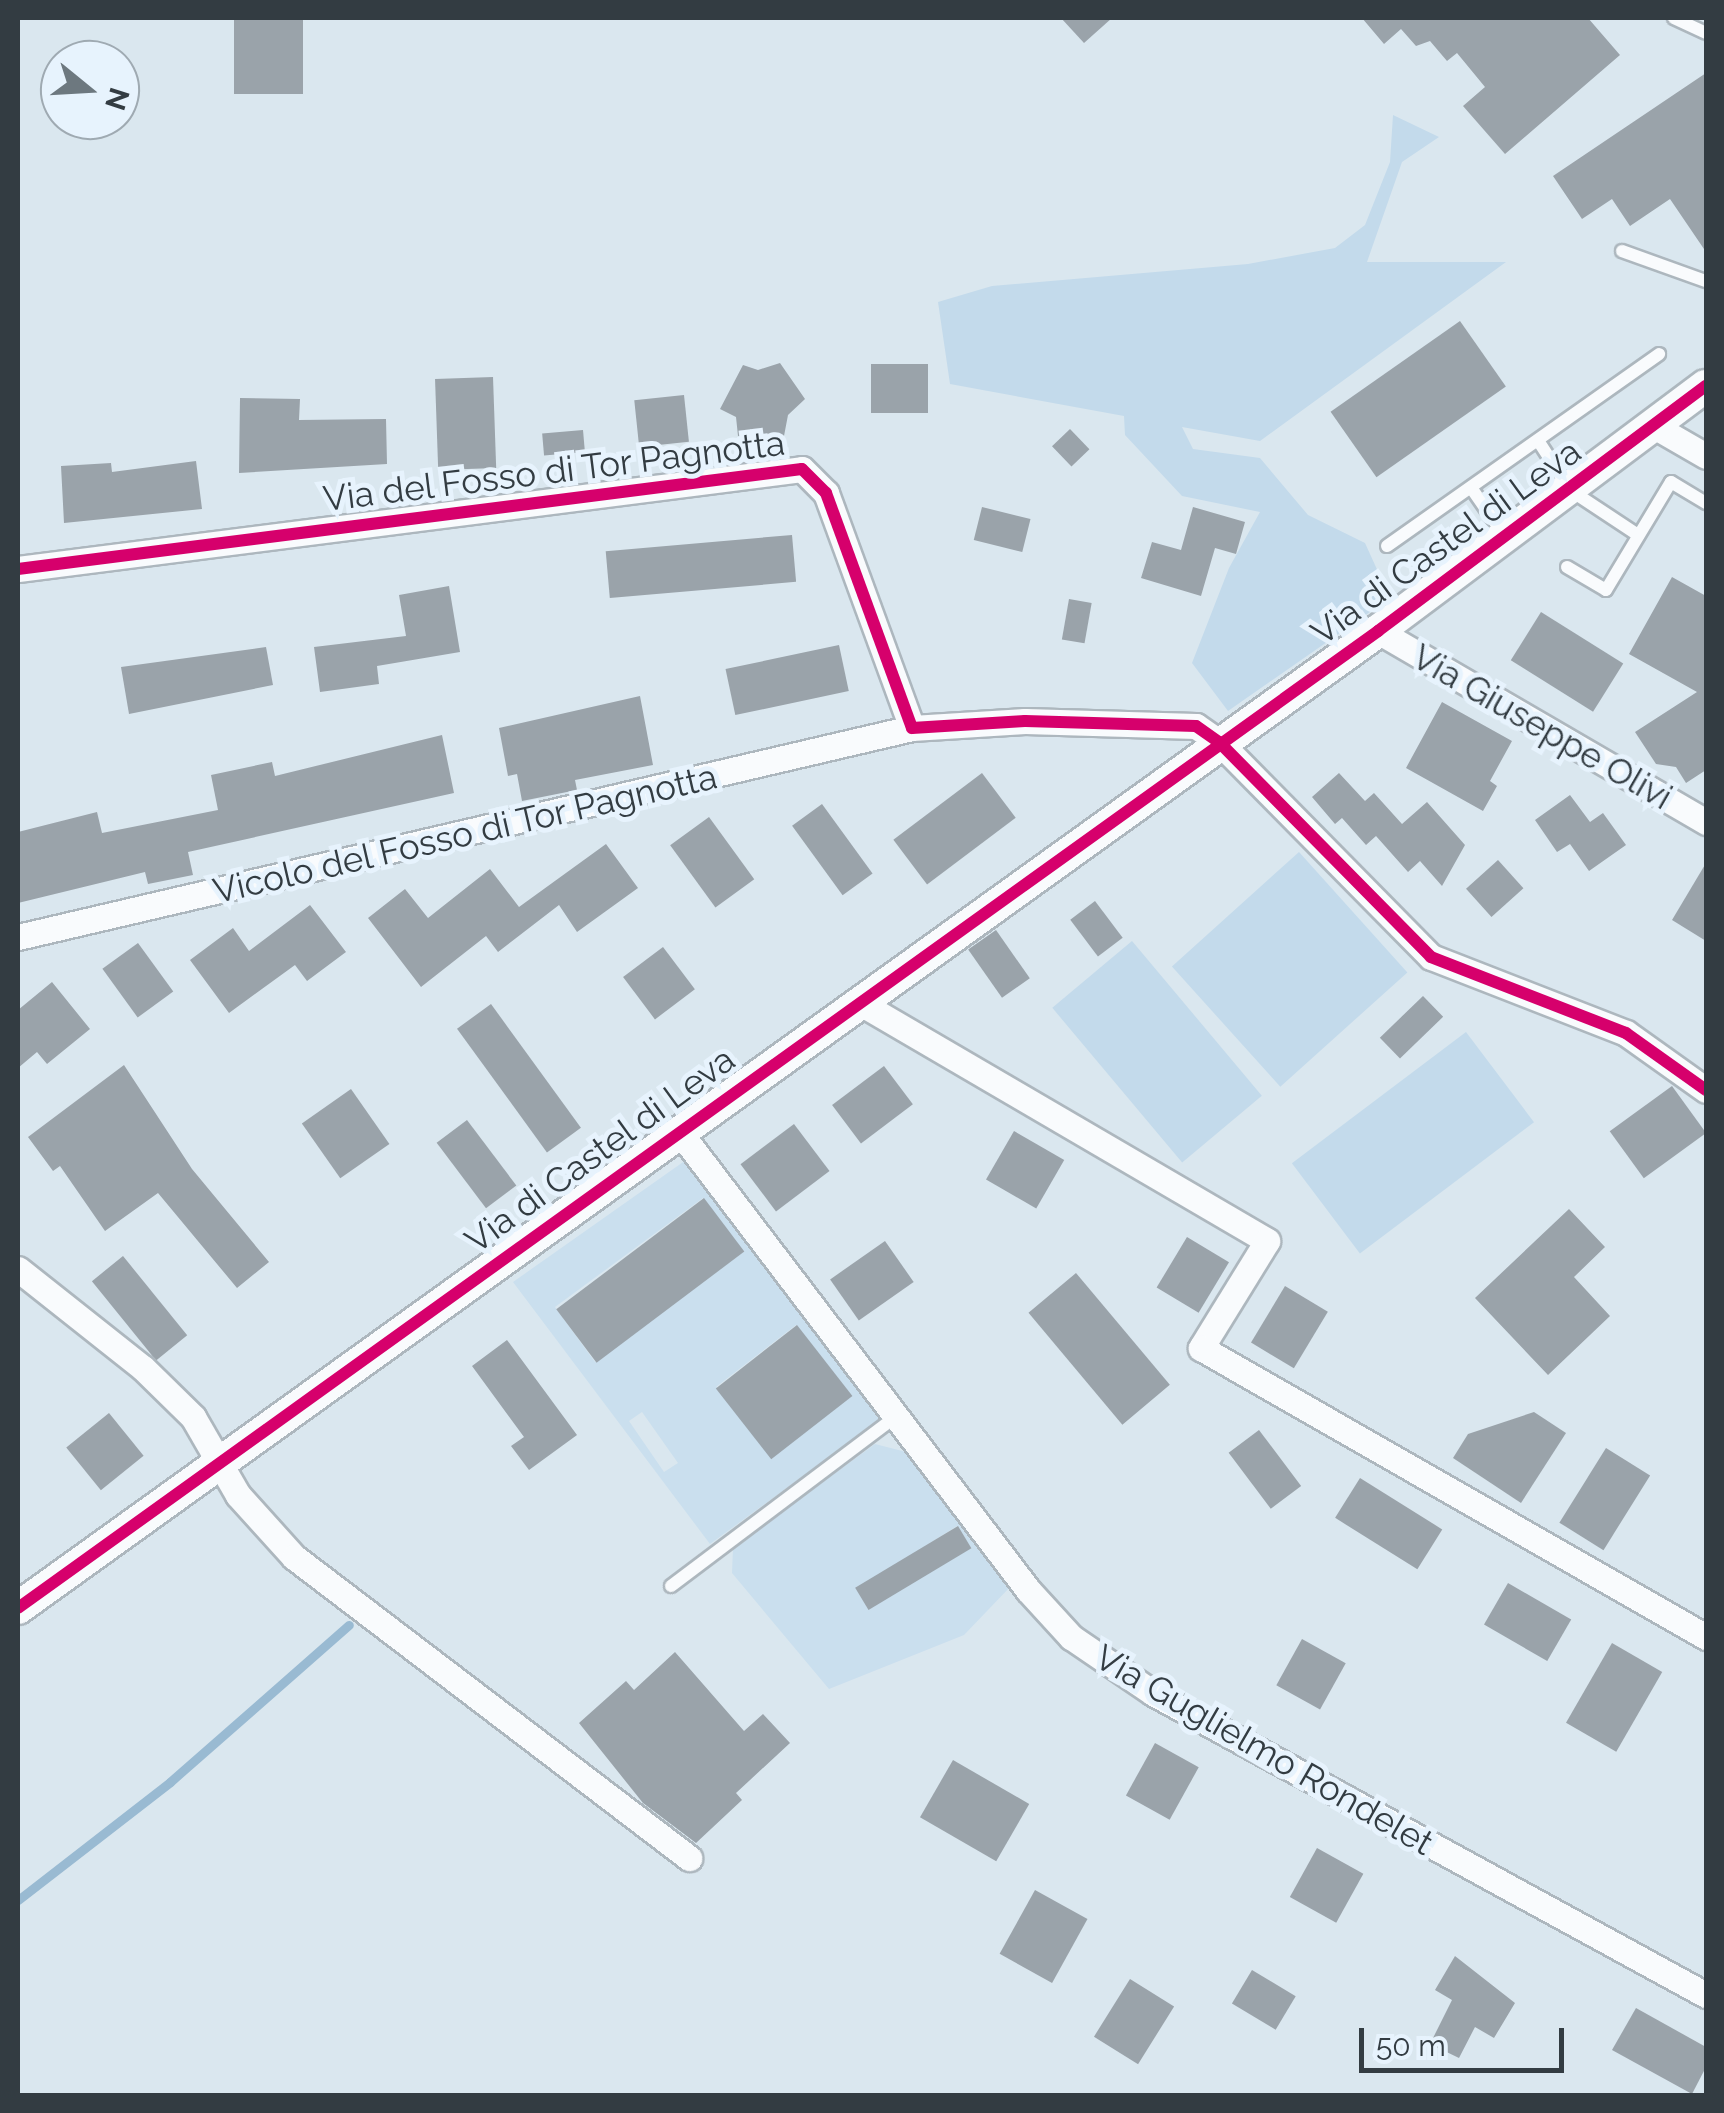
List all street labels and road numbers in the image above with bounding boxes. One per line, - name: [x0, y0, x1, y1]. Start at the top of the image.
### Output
- street label: Via del Fosso di Tor Pagnotta: [319, 422, 789, 520]
- street label: Via di Castel di Leva: [1303, 430, 1589, 654]
- street label: Via Giuseppe Olivi: [1405, 636, 1679, 818]
- street label: Vicolo del Fosso di Tor Pagnotta: [208, 755, 722, 913]
- street label: Via di Castel di Leva: [457, 1038, 743, 1262]
- street label: Via Guglielmo Rondelet: [1087, 1636, 1441, 1864]

